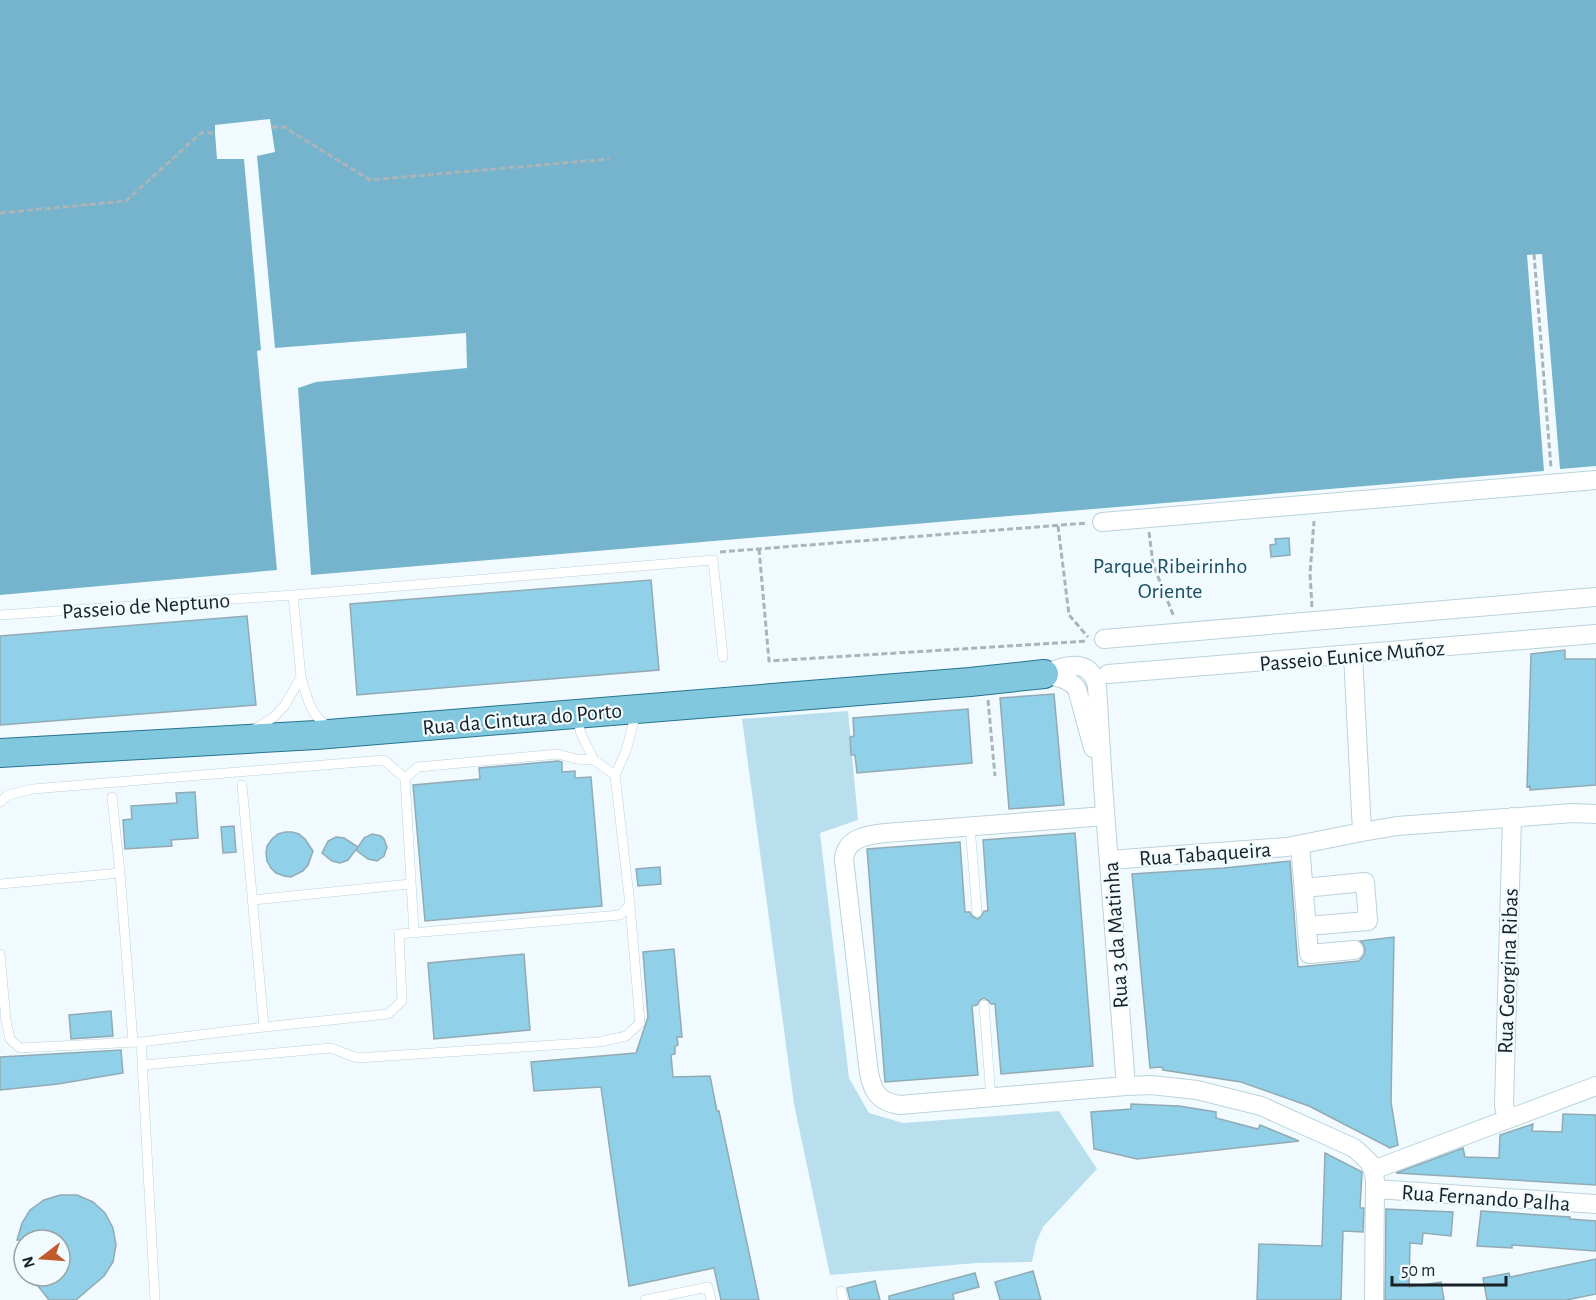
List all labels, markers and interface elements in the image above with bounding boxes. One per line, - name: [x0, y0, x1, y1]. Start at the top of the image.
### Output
- park label: Parque Ribeirinho Oriente: [1093, 555, 1247, 602]
- street label: Passeio de Neptuno: [61, 589, 231, 623]
- street label: Passeio Eunice Muñoz: [1258, 637, 1446, 675]
- street label: Rua da Cintura do Porto: [421, 699, 623, 739]
- street label: Rua Tabaqueira: [1138, 838, 1272, 870]
- street label: Rua 3 da Matinha: [1100, 861, 1132, 1009]
- street label: Rua Georgina Ribas: [1494, 888, 1522, 1054]
- street label: Rua Fernando Palha: [1401, 1181, 1571, 1215]
- north arrow: [12, 1228, 72, 1288]
- scale bar: [1392, 1249, 1506, 1287]
- text: N: [19, 1254, 38, 1270]
- text: 50 m: [1401, 1262, 1435, 1280]

